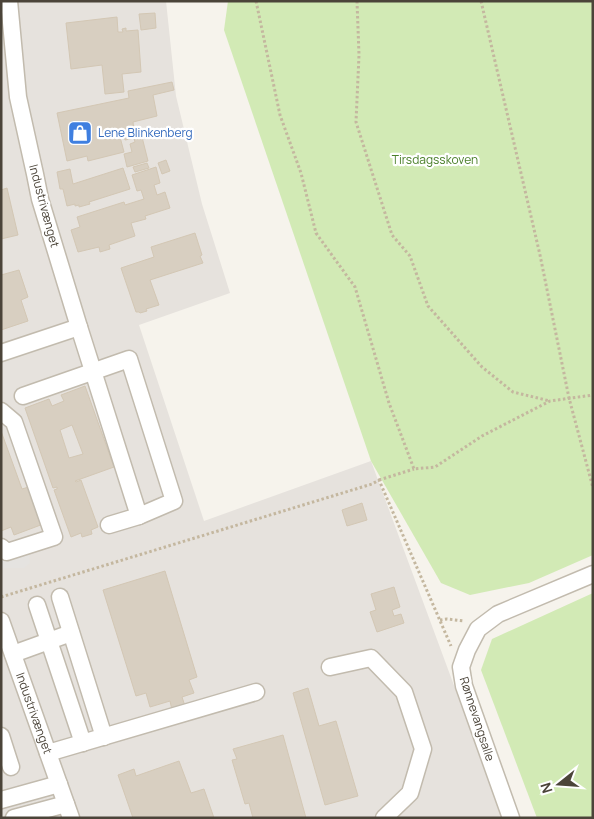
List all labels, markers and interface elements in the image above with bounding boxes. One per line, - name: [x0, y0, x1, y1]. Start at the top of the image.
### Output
- shop icon: Lene Blinkenberg: [67, 120, 93, 146]
- place label: Lene Blinkenberg: [98, 124, 193, 141]
- park label: Tirsdagsskoven: [392, 151, 478, 168]
- street label: Industrivænget: [25, 162, 64, 249]
- street label: Industrivænget: [12, 670, 57, 756]
- street label: Rønnevangsalle: [456, 674, 499, 763]
- north arrow: [534, 759, 584, 809]
- text: N: [536, 780, 557, 796]

